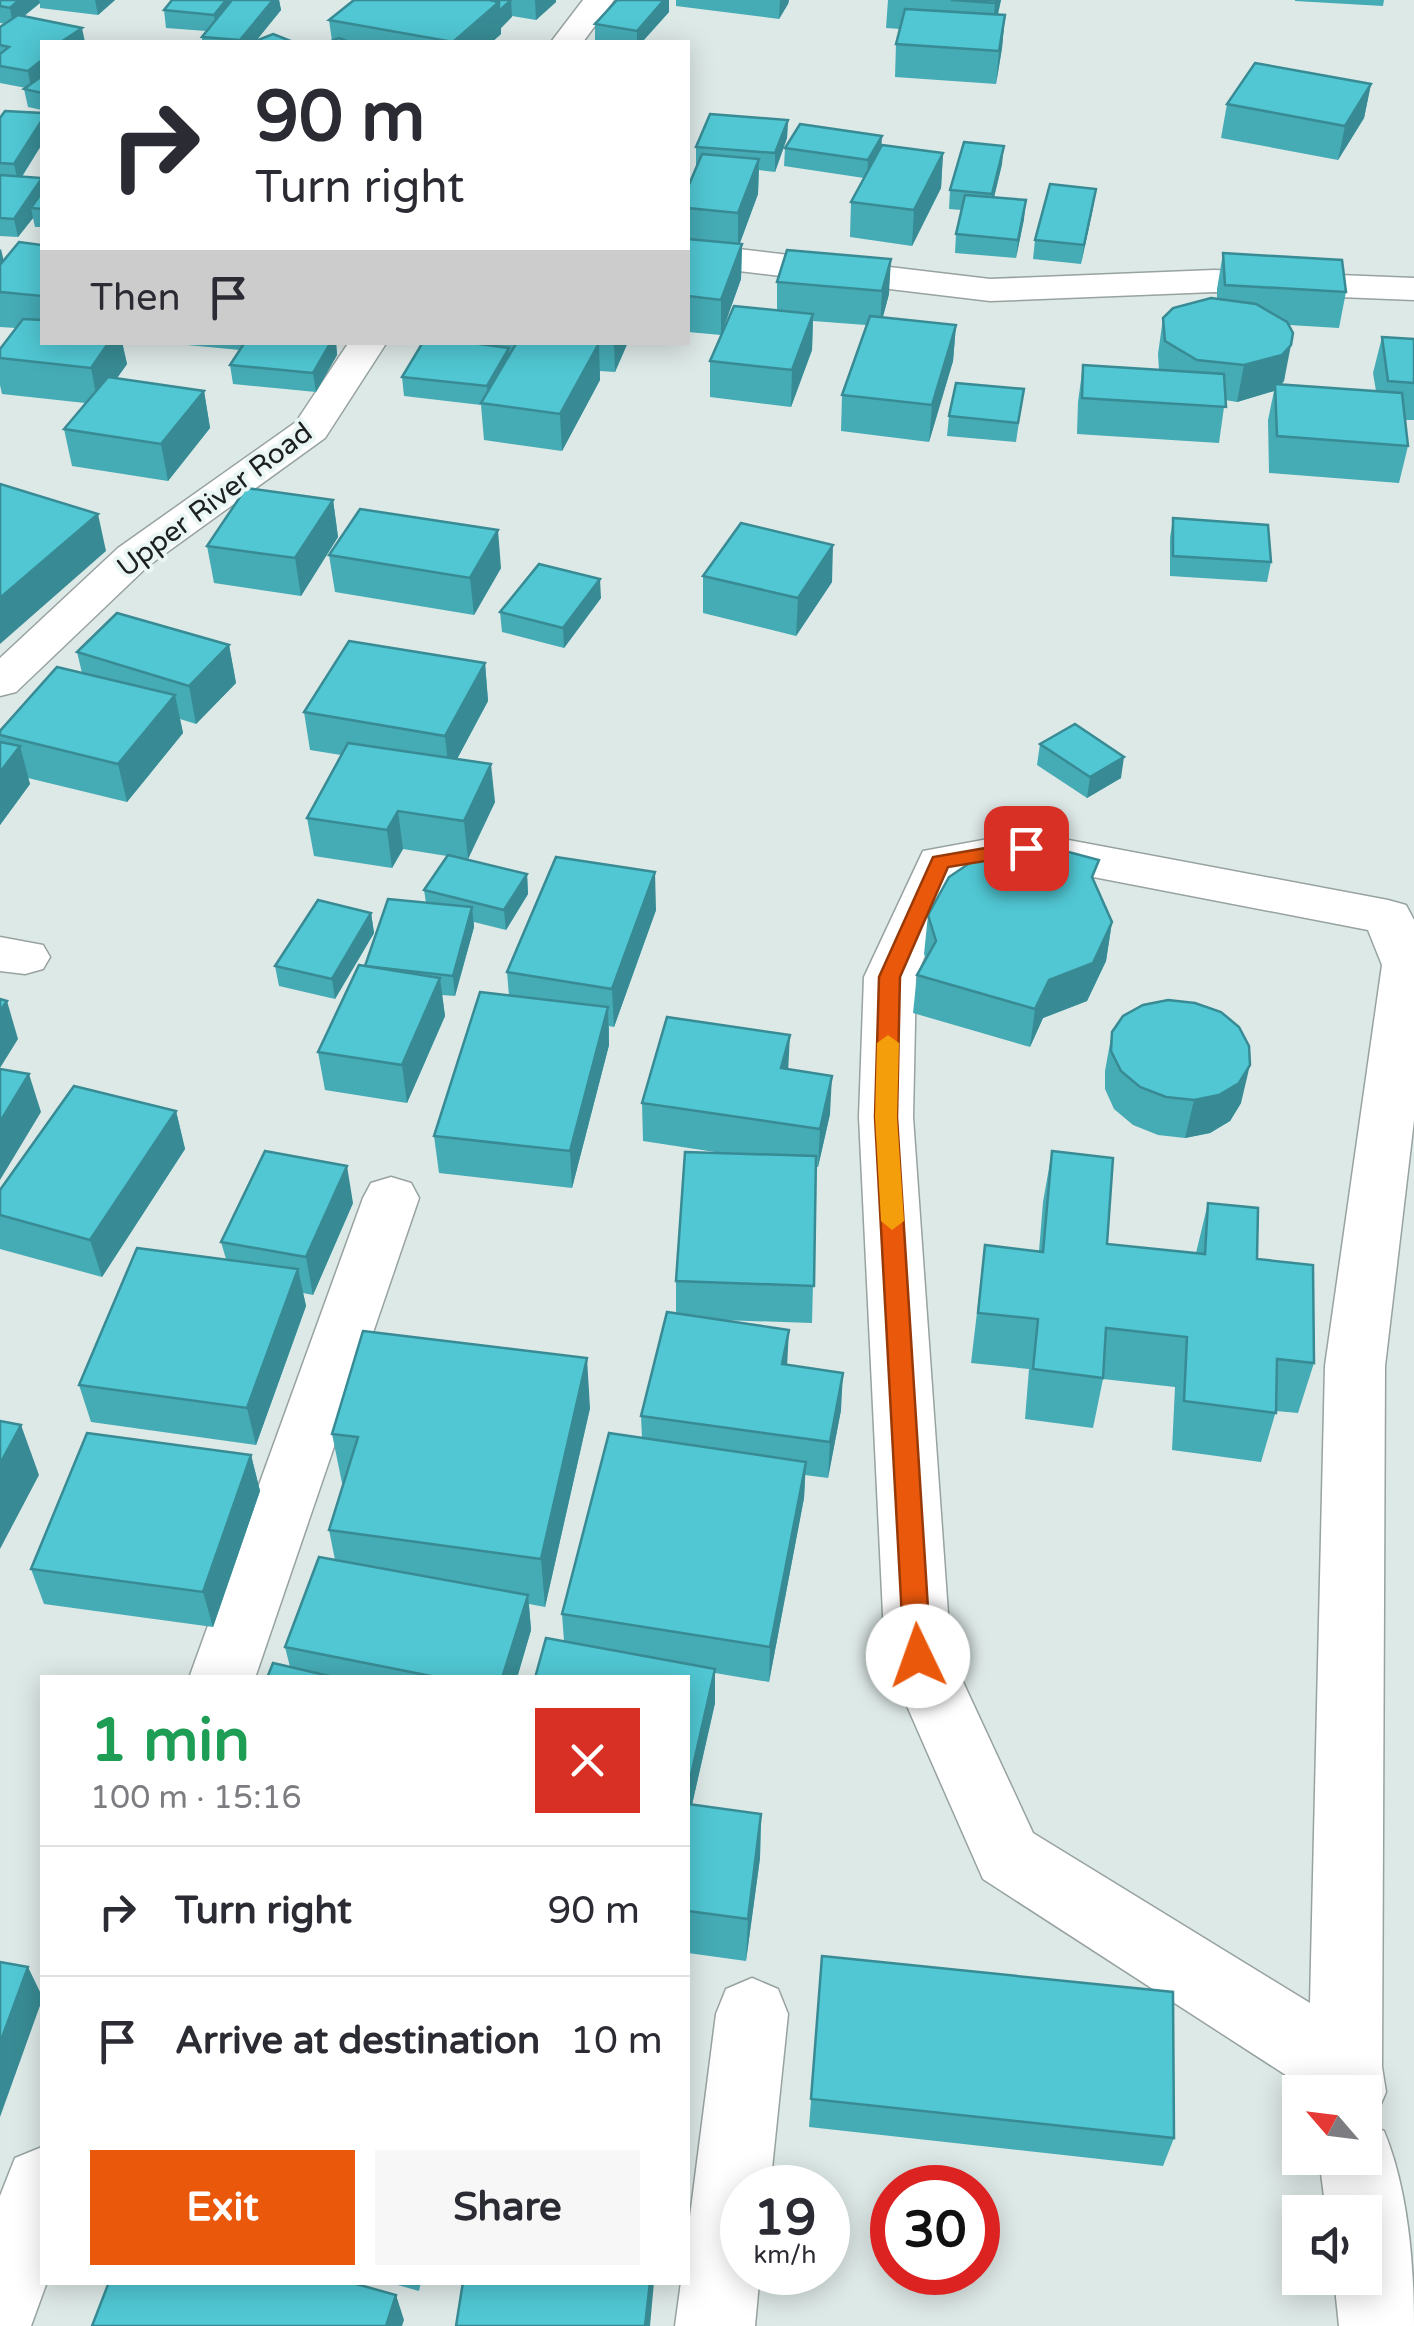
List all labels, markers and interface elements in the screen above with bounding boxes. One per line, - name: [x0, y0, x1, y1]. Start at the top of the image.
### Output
- text: 90 m: [255, 76, 425, 160]
- icon: right: [90, 80, 220, 210]
- text: Turn right: [255, 161, 464, 215]
- icon: arrive: [201, 270, 256, 325]
- text: Then: [90, 275, 181, 321]
- street label: Upper River Road: [110, 415, 319, 584]
- pin: [984, 806, 1069, 891]
- icon: arrive: [999, 821, 1054, 876]
- position arrow: [866, 1604, 970, 1708]
- text: 1 min: [90, 1705, 250, 1777]
- button: close: [535, 1708, 640, 1813]
- text: 100 m · 15:16: [90, 1779, 302, 1817]
- icon: right: [90, 1884, 145, 1939]
- text: Turn right: [175, 1888, 352, 1934]
- text: 90 m: [548, 1888, 640, 1934]
- icon: arrive: [90, 2014, 145, 2069]
- text: Arrive at destination: [175, 2018, 540, 2064]
- text: 10 m: [570, 2018, 663, 2064]
- north arrow: [1282, 2075, 1382, 2175]
- map controls: [1282, 2075, 1382, 2295]
- button: Exit: [90, 2150, 355, 2265]
- button: Share: [375, 2150, 640, 2265]
- speed limit sign: 30: [870, 2165, 1000, 2295]
- text: 19: [754, 2188, 816, 2248]
- button: sound: [1282, 2195, 1382, 2295]
- text: km/h: [754, 2240, 816, 2270]

